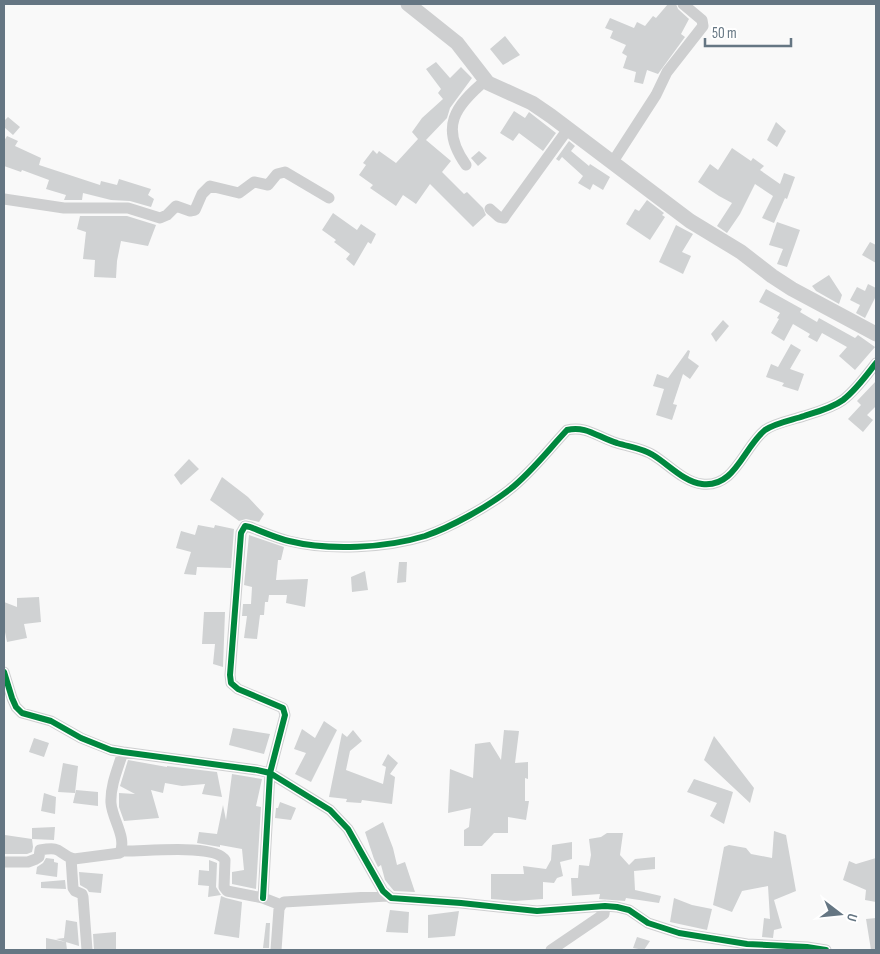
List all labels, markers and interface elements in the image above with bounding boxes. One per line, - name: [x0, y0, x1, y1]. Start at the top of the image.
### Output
- scale bar: [705, 15, 791, 47]
- text: 50 m: [712, 24, 737, 43]
- north arrow: [815, 889, 865, 939]
- text: U: [843, 912, 861, 923]

